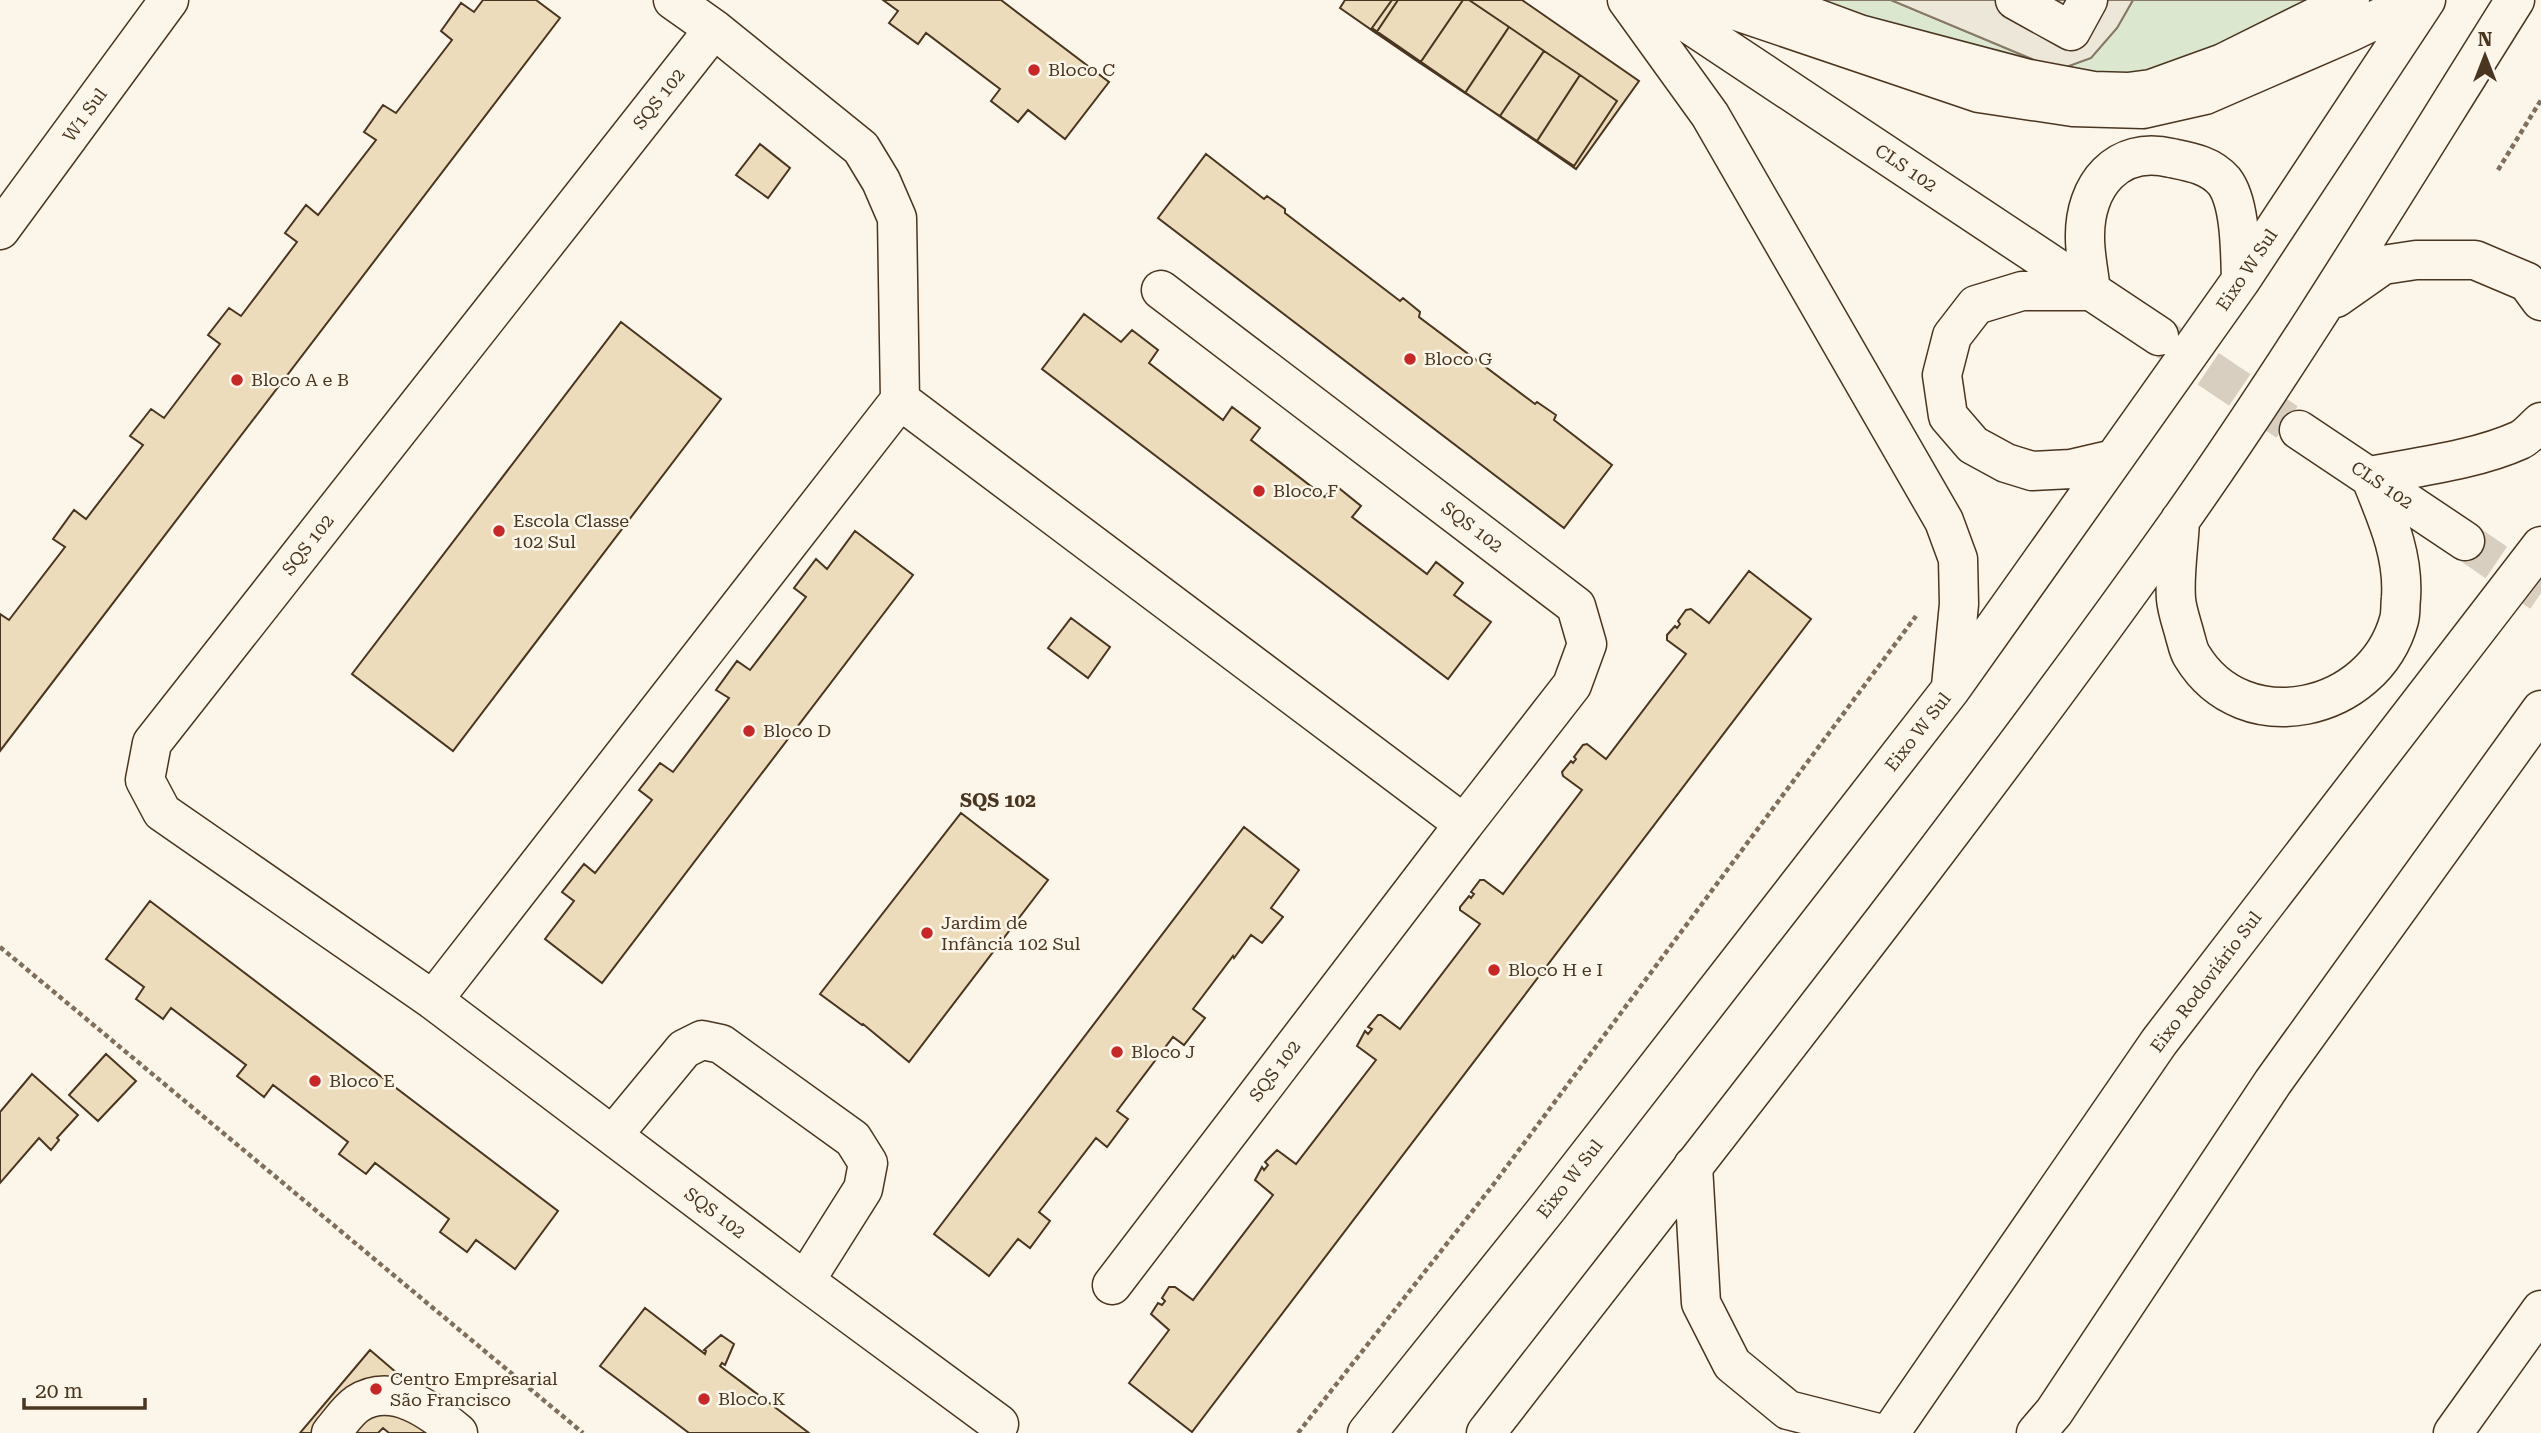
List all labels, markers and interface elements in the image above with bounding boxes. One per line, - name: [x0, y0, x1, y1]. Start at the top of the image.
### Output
- north arrow: [2450, 21, 2520, 91]
- text: N: [2478, 28, 2493, 51]
- place label: Bloco C: [1048, 59, 1115, 80]
- marker: Bloco C: [1026, 62, 1042, 78]
- street label: SQS 102: [628, 64, 689, 133]
- street label: W1 Sul: [58, 84, 111, 146]
- street label: CLS 102: [1871, 139, 1941, 196]
- street label: Eixo W Sul: [2212, 225, 2282, 314]
- place label: Bloco G: [1424, 348, 1492, 369]
- marker: Bloco G: [1402, 351, 1418, 367]
- place label: Bloco A e B: [251, 369, 349, 390]
- marker: Bloco A e B: [229, 372, 245, 388]
- street label: CLS 102: [2347, 456, 2417, 513]
- place label: Bloco F: [1273, 480, 1338, 501]
- marker: Bloco F: [1251, 483, 1267, 499]
- street label: SQS 102: [1438, 497, 1507, 556]
- street label: SQS 102: [277, 510, 338, 579]
- place label: Escola Classe 102 Sul: [513, 510, 629, 552]
- marker: Escola Classe 102 Sul: [491, 523, 507, 539]
- street label: Eixo W Sul: [1880, 688, 1955, 775]
- place label: Bloco D: [763, 720, 831, 741]
- marker: Bloco D: [741, 723, 757, 739]
- district label: SQS 102: [960, 789, 1036, 812]
- street label: Eixo Rodoviário Sul: [2146, 907, 2266, 1056]
- place label: Jardim de Infância 102 Sul: [941, 912, 1081, 954]
- marker: Jardim de Infância 102 Sul: [919, 925, 935, 941]
- place label: Bloco H e I: [1508, 959, 1603, 980]
- marker: Bloco H e I: [1486, 962, 1502, 978]
- street label: SQS 102: [1245, 1036, 1304, 1105]
- place label: Bloco J: [1131, 1041, 1196, 1062]
- marker: Bloco J: [1109, 1044, 1125, 1060]
- place label: Bloco E: [329, 1070, 395, 1091]
- marker: Bloco E: [307, 1073, 323, 1089]
- street label: Eixo W Sul: [1532, 1135, 1607, 1222]
- street label: SQS 102: [681, 1183, 750, 1242]
- scale bar: [24, 1366, 145, 1410]
- place label: Centro Empresarial São Francisco: [390, 1368, 558, 1410]
- text: 20 m: [35, 1379, 83, 1403]
- marker: Centro Empresarial São Francisco: [368, 1381, 384, 1397]
- place label: Bloco K: [718, 1388, 785, 1409]
- marker: Bloco K: [696, 1391, 712, 1407]

